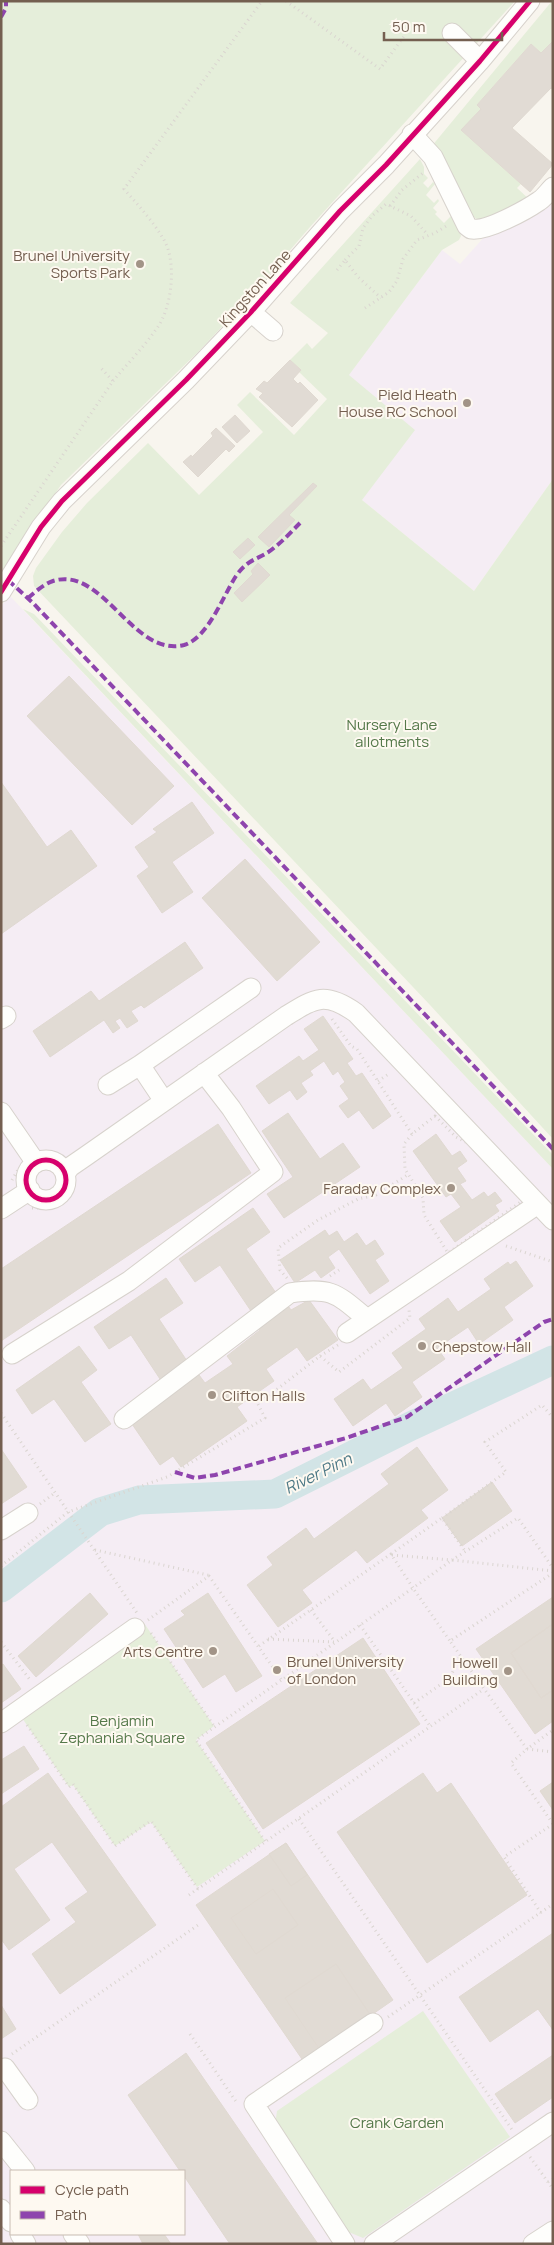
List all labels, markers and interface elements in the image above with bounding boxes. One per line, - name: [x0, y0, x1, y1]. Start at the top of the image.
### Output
- scale bar: [384, 10, 502, 42]
- text: 50 m: [392, 16, 426, 37]
- street label: Kingston Lane: [214, 244, 296, 332]
- place label: Brunel University Sports Park: [13, 245, 131, 283]
- marker: Brunel University Sports Park: [134, 258, 146, 270]
- place label: Pield Heath House RC School: [339, 384, 457, 422]
- marker: Pield Heath House RC School: [461, 397, 473, 409]
- park label: Nursery Lane allotments: [347, 714, 438, 752]
- place label: Faraday Complex: [323, 1178, 441, 1199]
- marker: Faraday Complex: [445, 1182, 457, 1194]
- place label: Chepstow Hall: [432, 1336, 531, 1357]
- marker: Chepstow Hall: [416, 1340, 428, 1352]
- place label: Clifton Halls: [222, 1385, 305, 1406]
- marker: Clifton Halls: [206, 1389, 218, 1401]
- water label: River Pinn: [281, 1447, 356, 1499]
- place label: Arts Centre: [123, 1641, 203, 1662]
- marker: Arts Centre: [207, 1645, 219, 1657]
- place label: Brunel University of London: [287, 1651, 404, 1689]
- place label: Howell Building: [443, 1652, 498, 1690]
- marker: Brunel University of London: [271, 1664, 283, 1676]
- marker: Howell Building: [502, 1665, 514, 1677]
- park label: Benjamin Zephaniah Square: [59, 1710, 185, 1748]
- park label: Crank Garden: [350, 2112, 444, 2133]
- legend: [10, 2170, 185, 2235]
- text: Cycle path: [55, 2179, 129, 2200]
- text: Path: [55, 2204, 87, 2225]

